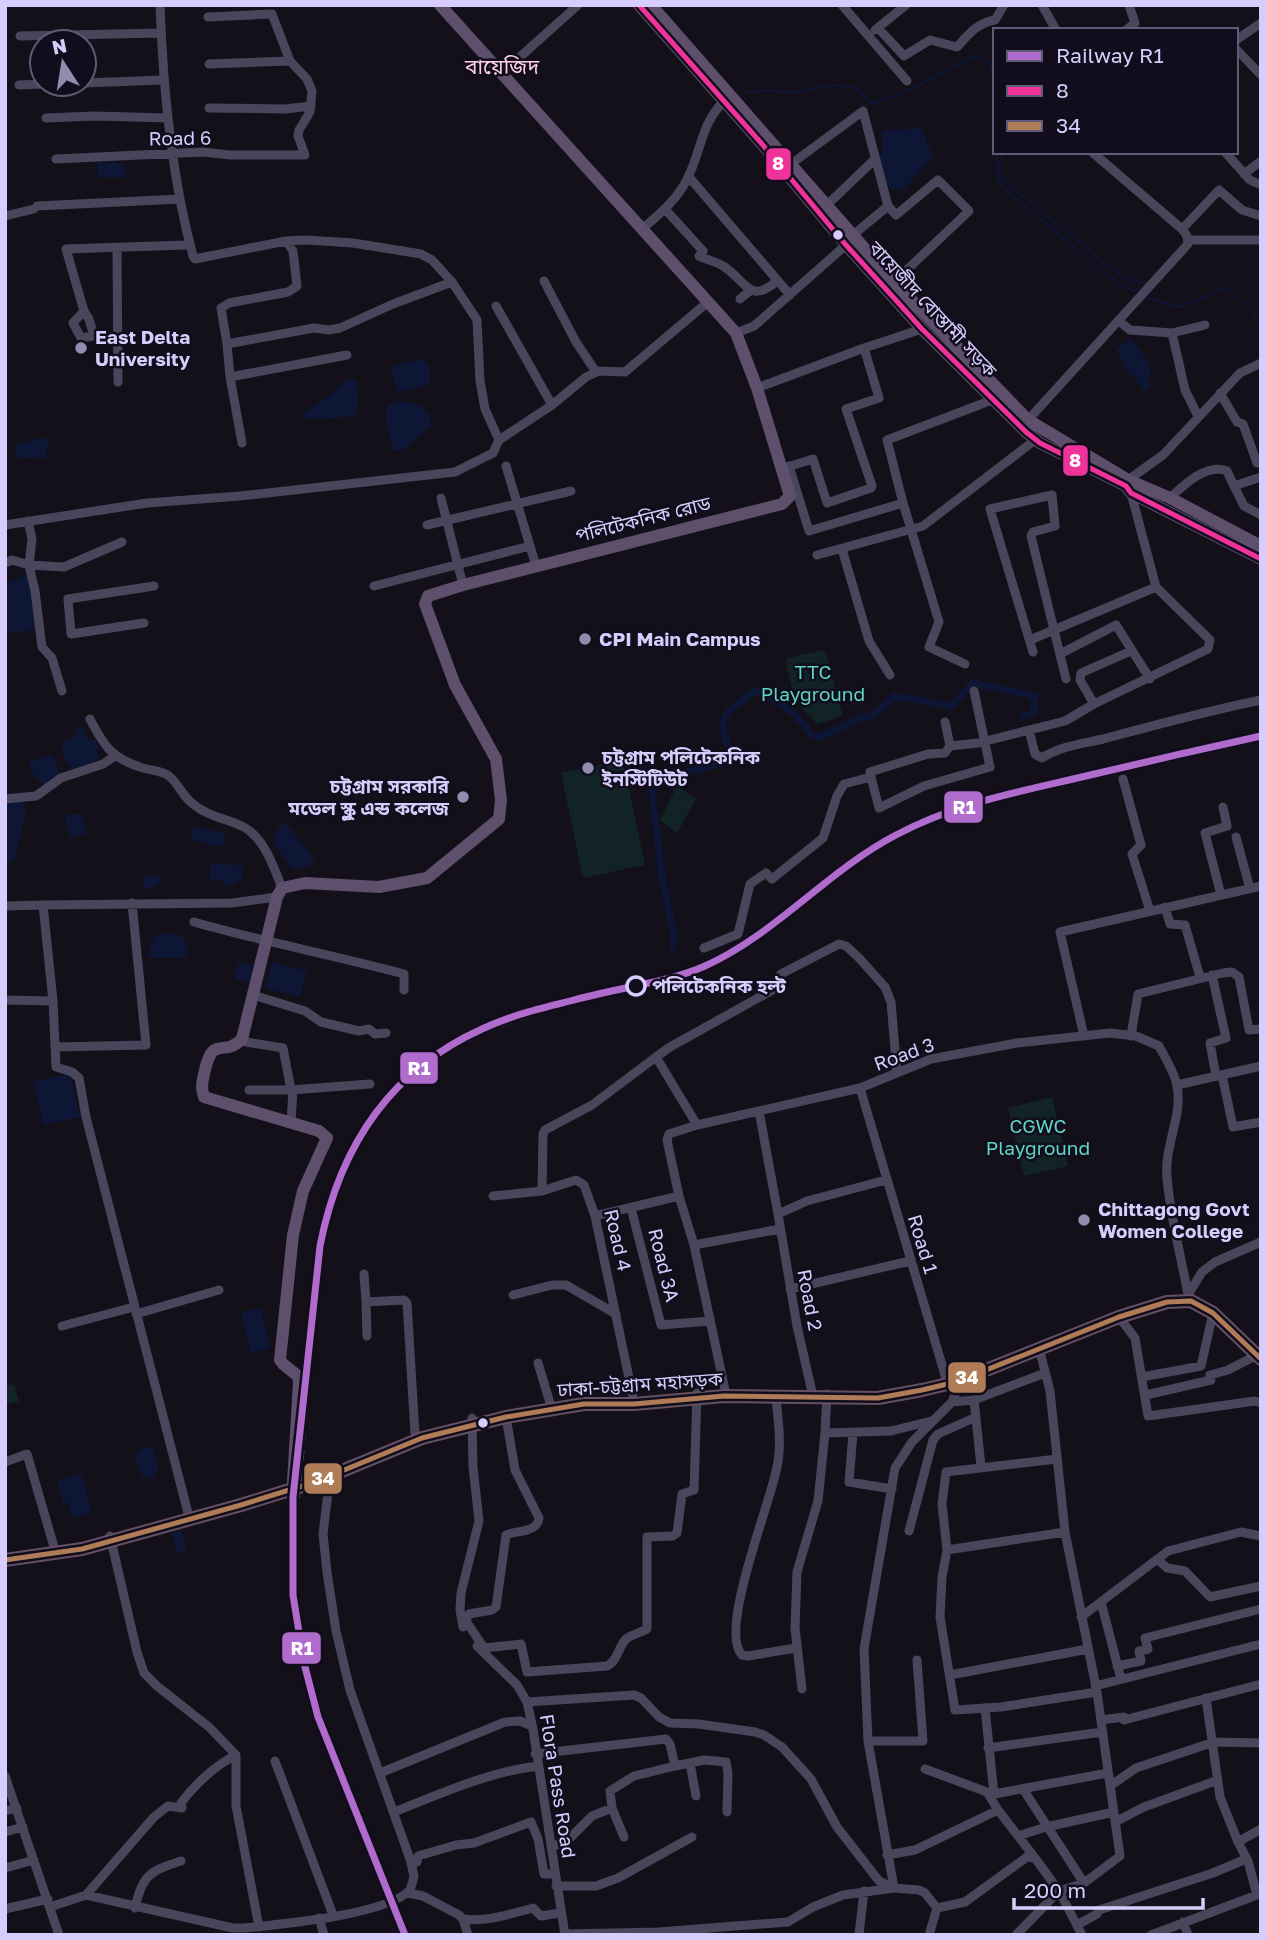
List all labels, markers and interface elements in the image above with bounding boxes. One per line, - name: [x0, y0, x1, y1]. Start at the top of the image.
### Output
- north arrow: [28, 28, 98, 98]
- legend: [993, 28, 1238, 154]
- text: N: [50, 33, 69, 59]
- text: Railway R1: [1056, 42, 1164, 68]
- district label: বায়েজিদ: [464, 53, 539, 79]
- text: 8: [1056, 77, 1069, 103]
- text: 34: [1056, 112, 1081, 138]
- street label: Road 6: [148, 125, 212, 150]
- line badge: 8: [765, 147, 792, 181]
- text: 8: [772, 151, 784, 174]
- unlabelled marker: [831, 228, 845, 242]
- street label: বায়েজীদ বোস্তামী সড়ক: [864, 235, 1003, 382]
- place label: East Delta University: [95, 325, 191, 370]
- marker: East Delta University: [73, 340, 89, 356]
- line badge: 8: [1062, 444, 1089, 477]
- text: 8: [1069, 448, 1081, 471]
- street label: পলিটেকনিক রোড: [573, 490, 713, 546]
- place label: CPI Main Campus: [599, 627, 761, 650]
- marker: CPI Main Campus: [577, 631, 593, 647]
- park label: TTC Playground: [761, 660, 865, 705]
- place label: চট্টগ্রাম পলিটেকনিক ইনস্টিটিউট: [601, 745, 761, 790]
- marker: চট্টগ্রাম পলিটেকনিক ইনস্টিটিউট: [580, 760, 596, 776]
- place label: চট্টগ্রাম সরকারি মডেল স্কুল এন্ড কলেজ: [287, 774, 450, 821]
- marker: চট্টগ্রাম সরকারি মডেল স্কুল এন্ড কলেজ: [455, 789, 471, 805]
- line badge: R1: [943, 790, 984, 824]
- text: R1: [953, 795, 976, 818]
- place label: পলিটেকনিক হল্ট: [652, 974, 787, 997]
- marker: পলিটেকনিক হল্ট: [626, 976, 646, 996]
- street label: Road 3: [871, 1032, 937, 1075]
- line badge: R1: [399, 1051, 439, 1085]
- text: R1: [408, 1056, 431, 1079]
- park label: CGWC Playground: [986, 1114, 1090, 1159]
- place label: Chittagong Govt Women College: [1098, 1197, 1250, 1242]
- street label: Road 4: [600, 1207, 637, 1273]
- street label: Road 1: [904, 1212, 943, 1276]
- marker: Chittagong Govt Women College: [1076, 1212, 1092, 1228]
- street label: Road 3A: [644, 1226, 685, 1304]
- street label: Road 2: [793, 1267, 828, 1333]
- line badge: 34: [947, 1361, 987, 1394]
- text: 34: [955, 1365, 979, 1388]
- street label: ঢাকা-চট্টগ্রাম মহাসড়ক: [555, 1366, 724, 1401]
- unlabelled marker: [476, 1416, 490, 1430]
- line badge: 34: [303, 1462, 343, 1495]
- text: 34: [311, 1466, 335, 1489]
- line badge: R1: [281, 1631, 322, 1665]
- text: R1: [291, 1636, 314, 1659]
- street label: Flora Pass Road: [536, 1712, 581, 1860]
- scale bar: [1014, 1867, 1203, 1911]
- text: 200 m: [1024, 1877, 1086, 1903]

